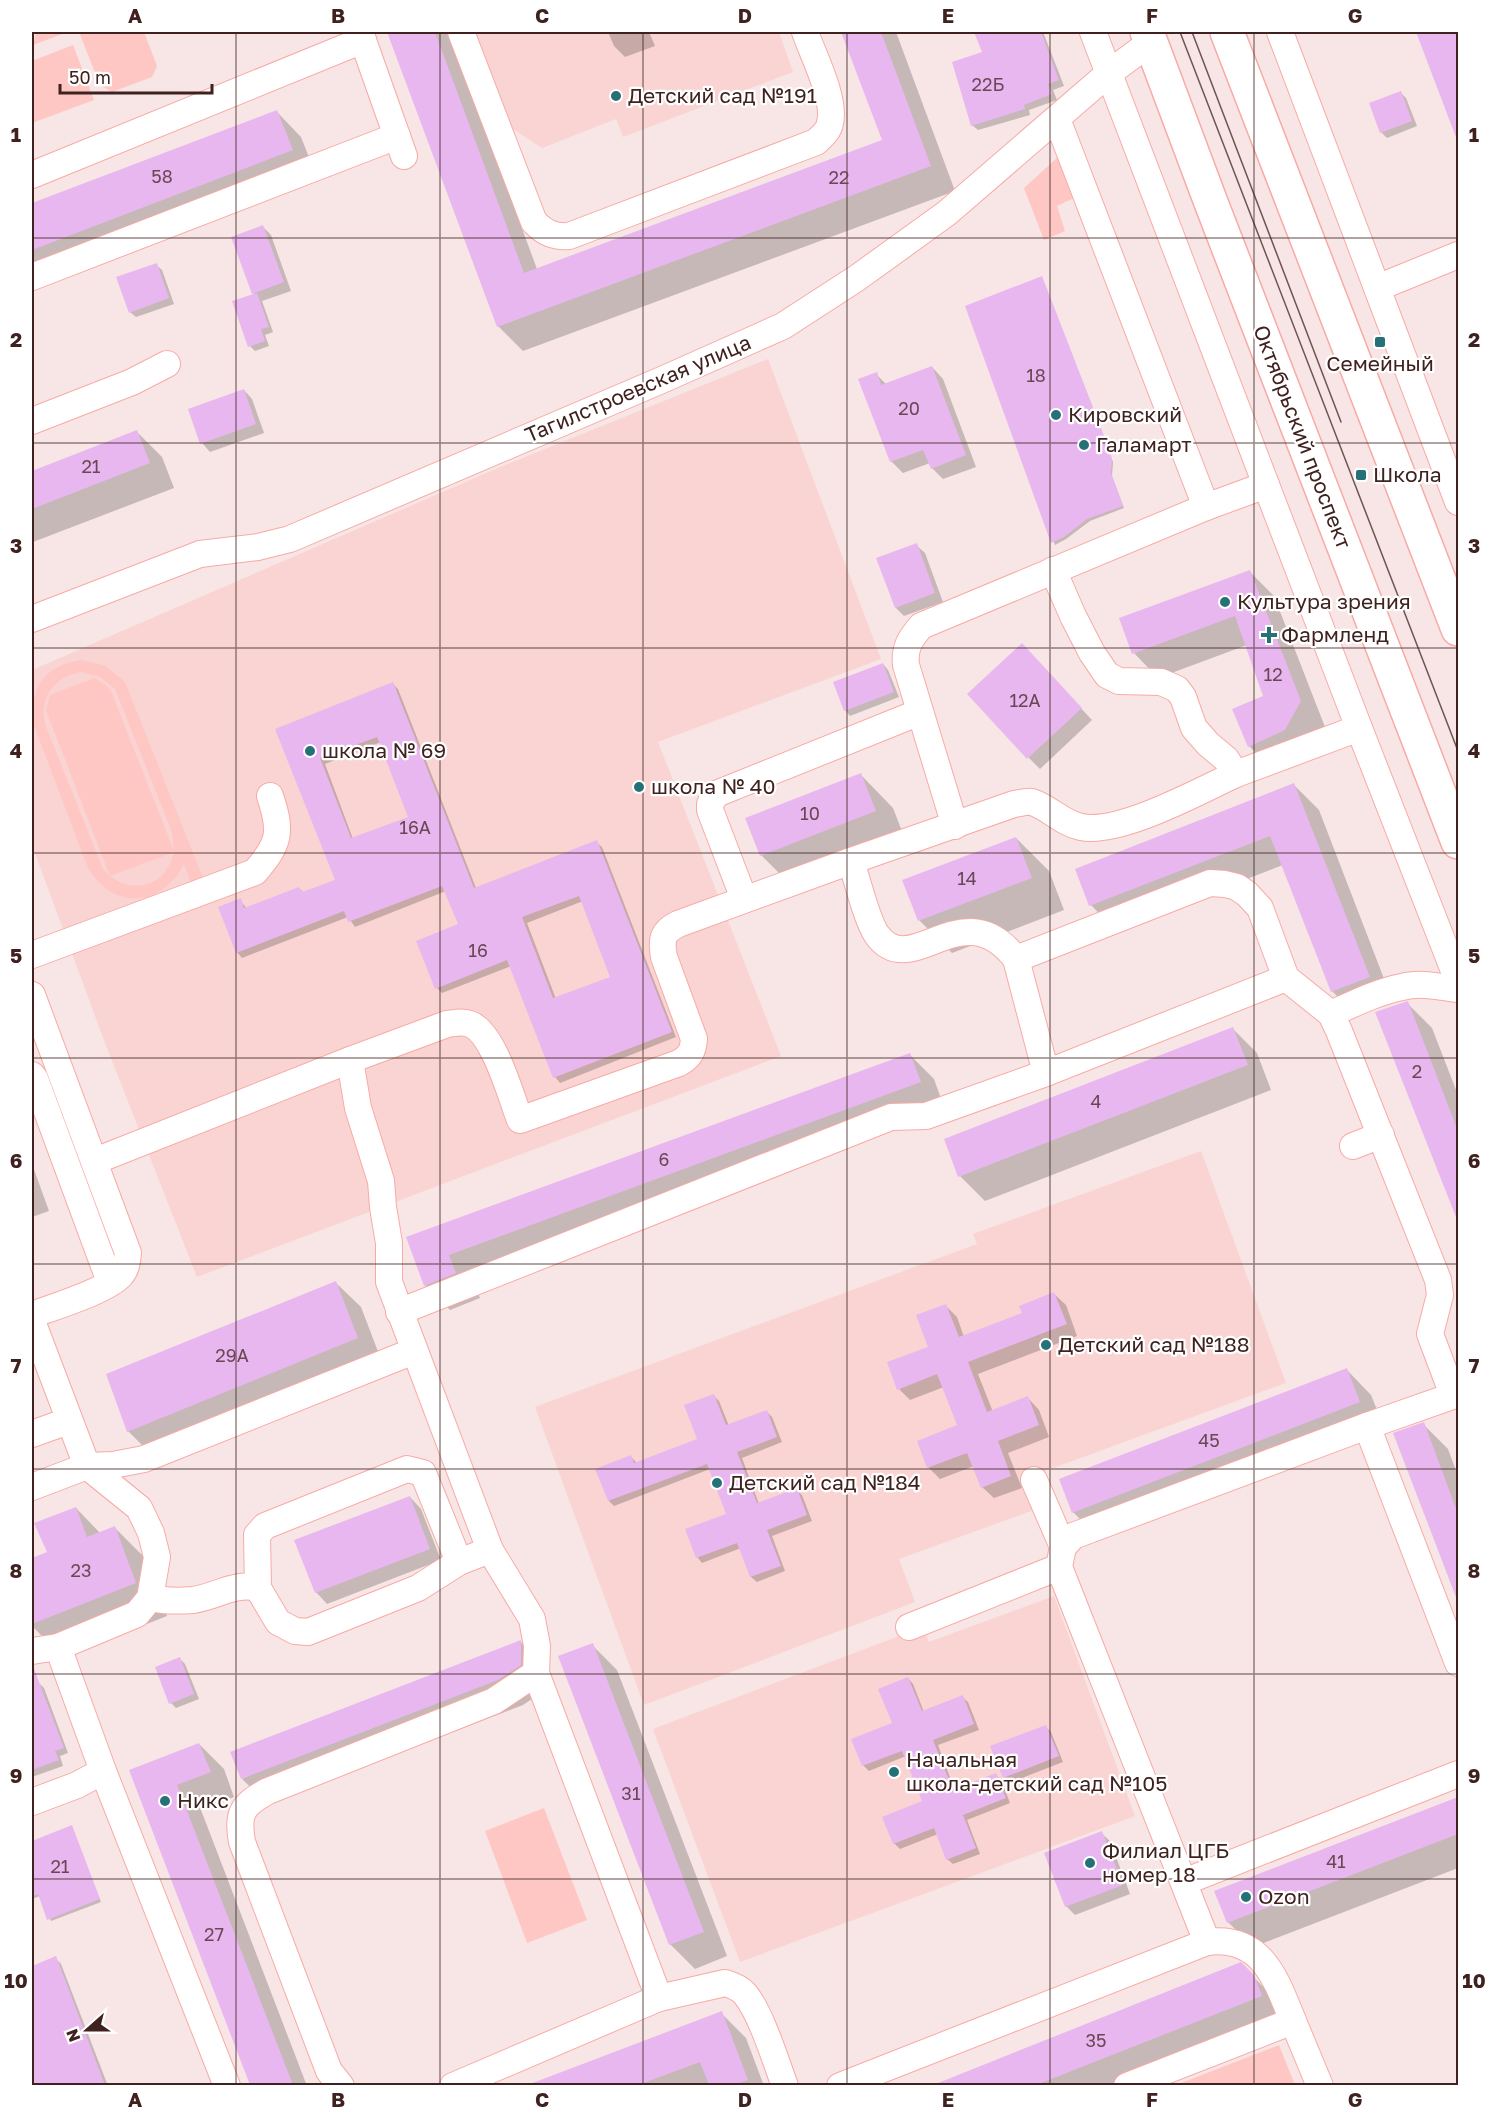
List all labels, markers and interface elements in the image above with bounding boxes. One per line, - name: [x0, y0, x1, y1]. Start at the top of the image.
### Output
- text: A: [128, 3, 142, 27]
- text: B: [331, 3, 345, 27]
- text: C: [535, 3, 549, 27]
- text: D: [738, 3, 752, 27]
- text: E: [942, 3, 954, 27]
- text: F: [1146, 3, 1158, 27]
- text: G: [1348, 3, 1362, 27]
- scale bar: [60, 57, 212, 95]
- text: 50 m: [69, 66, 111, 88]
- house number: 22Б: [972, 73, 1004, 95]
- place label: Детский сад №191: [628, 82, 817, 108]
- marker: Детский сад №191: [609, 89, 623, 103]
- text: 1: [11, 122, 21, 146]
- text: 1: [1469, 122, 1479, 146]
- house number: 58: [151, 165, 173, 187]
- house number: 22: [829, 166, 849, 188]
- street label: Октябрьский проспект: [1248, 321, 1358, 552]
- text: 2: [10, 327, 22, 351]
- text: 2: [1468, 327, 1480, 351]
- street label: Тагилстроевская улица: [521, 329, 755, 448]
- marker: Семейный: [1373, 335, 1387, 349]
- place label: Семейный: [1326, 350, 1434, 376]
- house number: 18: [1026, 364, 1046, 386]
- house number: 20: [898, 397, 920, 419]
- place label: Кировский: [1068, 401, 1182, 427]
- marker: Кировский: [1049, 408, 1063, 422]
- place label: Галамарт: [1096, 431, 1192, 457]
- marker: Галамарт: [1077, 438, 1091, 452]
- house number: 21: [81, 455, 101, 477]
- place label: Школа: [1373, 461, 1442, 487]
- marker: Школа: [1354, 468, 1368, 482]
- text: 3: [10, 533, 22, 557]
- text: 3: [1468, 533, 1480, 557]
- place label: Культура зрения: [1237, 588, 1411, 614]
- marker: Культура зрения: [1218, 595, 1232, 609]
- place label: Фармленд: [1281, 621, 1389, 647]
- marker: Фармленд: [1262, 628, 1276, 642]
- house number: 12: [1263, 663, 1283, 685]
- house number: 12А: [1009, 689, 1041, 711]
- place label: школа № 69: [322, 737, 446, 763]
- text: 4: [10, 738, 22, 762]
- text: 4: [1468, 738, 1480, 762]
- marker: школа № 69: [303, 744, 317, 758]
- place label: школа № 40: [651, 773, 776, 799]
- marker: школа № 40: [632, 780, 646, 794]
- house number: 10: [800, 802, 820, 824]
- house number: 16А: [399, 816, 431, 838]
- house number: 14: [957, 867, 977, 889]
- house number: 16: [468, 939, 488, 961]
- text: 5: [10, 943, 22, 967]
- text: 5: [1468, 943, 1480, 967]
- house number: 2: [1412, 1060, 1422, 1082]
- house number: 4: [1091, 1090, 1102, 1112]
- text: 6: [10, 1148, 22, 1172]
- house number: 6: [659, 1148, 669, 1170]
- text: 6: [1468, 1148, 1480, 1172]
- place label: Детский сад №188: [1058, 1331, 1250, 1357]
- marker: Детский сад №188: [1039, 1338, 1053, 1352]
- house number: 29А: [215, 1344, 249, 1366]
- text: 7: [11, 1353, 22, 1377]
- text: 7: [1469, 1353, 1480, 1377]
- house number: 45: [1198, 1429, 1220, 1451]
- place label: Детский сад №184: [729, 1469, 921, 1495]
- marker: Детский сад №184: [710, 1476, 724, 1490]
- text: 8: [10, 1558, 22, 1582]
- text: 8: [1468, 1558, 1480, 1582]
- house number: 23: [71, 1559, 91, 1581]
- place label: Начальная школа-детский сад №105: [906, 1746, 1167, 1796]
- text: 9: [10, 1763, 22, 1787]
- text: 9: [1468, 1763, 1480, 1787]
- marker: Начальная школа-детский сад №105: [887, 1765, 901, 1779]
- house number: 31: [621, 1782, 641, 1804]
- place label: Никс: [177, 1787, 229, 1813]
- marker: Никс: [158, 1794, 172, 1808]
- place label: Филиал ЦГБ номер 18: [1102, 1837, 1229, 1887]
- house number: 41: [1326, 1850, 1346, 1872]
- house number: 21: [50, 1855, 70, 1877]
- marker: Филиал ЦГБ номер 18: [1083, 1856, 1097, 1870]
- place label: Ozon: [1258, 1883, 1310, 1909]
- marker: Ozon: [1239, 1890, 1253, 1904]
- house number: 27: [204, 1923, 224, 1945]
- text: 10: [4, 1968, 28, 1992]
- text: 10: [1462, 1968, 1486, 1992]
- north arrow: [57, 2000, 117, 2060]
- text: N: [61, 2026, 85, 2045]
- house number: 35: [1086, 2029, 1106, 2051]
- text: A: [128, 2087, 142, 2111]
- text: B: [331, 2087, 345, 2111]
- text: C: [535, 2087, 549, 2111]
- text: D: [738, 2087, 752, 2111]
- text: E: [942, 2087, 954, 2111]
- text: F: [1146, 2087, 1158, 2111]
- text: G: [1348, 2087, 1362, 2111]

